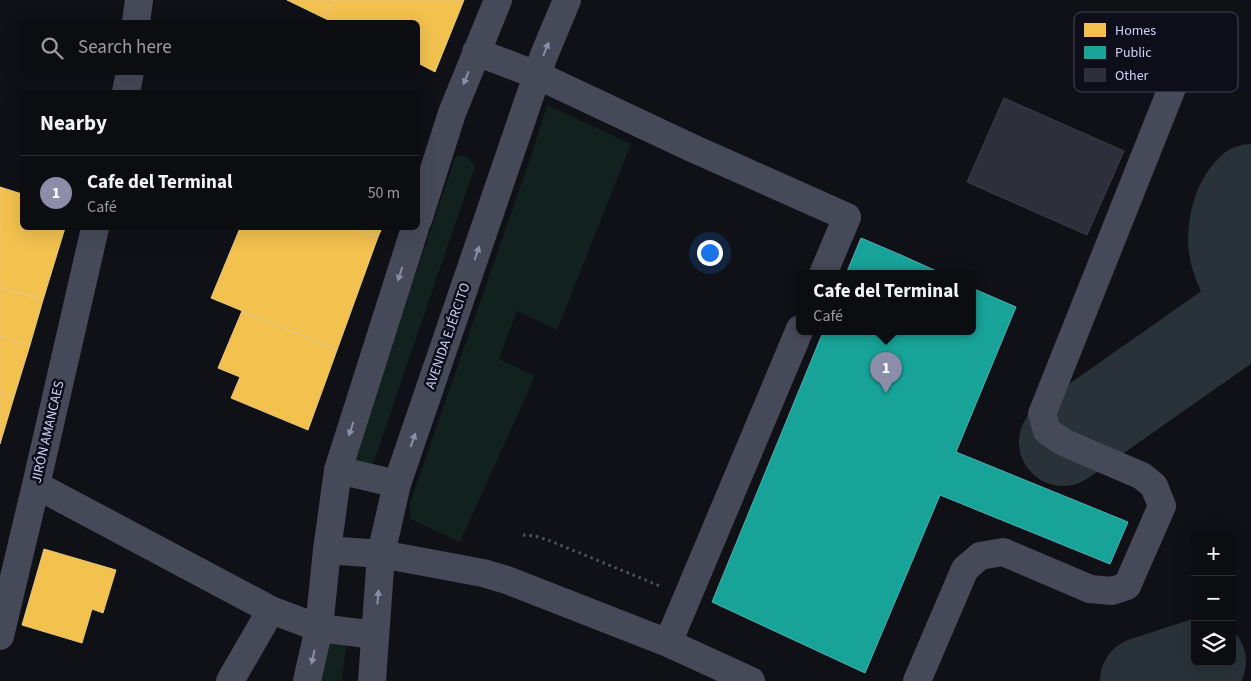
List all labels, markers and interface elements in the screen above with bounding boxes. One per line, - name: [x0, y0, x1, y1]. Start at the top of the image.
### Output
- legend: [1074, 12, 1238, 92]
- search box: [20, 20, 420, 75]
- text: Homes: [1115, 21, 1156, 41]
- icon: search: [38, 34, 66, 62]
- text: Search here: [78, 34, 172, 61]
- one-way arrow: [543, 42, 551, 56]
- text: Public: [1115, 43, 1152, 63]
- text: Other: [1115, 66, 1149, 86]
- one-way arrow: [462, 70, 469, 85]
- text: Nearby: [40, 108, 107, 138]
- text: Cafe del Terminal: [87, 169, 232, 196]
- text: 1: [52, 182, 60, 204]
- text: 50 m: [368, 182, 400, 204]
- text: Café: [87, 196, 117, 218]
- your location: [697, 240, 723, 266]
- one-way arrow: [473, 245, 481, 260]
- one-way arrow: [396, 267, 404, 282]
- popup: [796, 270, 976, 335]
- text: Cafe del Terminal: [813, 278, 959, 305]
- street label: AVENIDA EJÉRCITO: [420, 280, 476, 392]
- text: Café: [813, 305, 843, 327]
- pin: 1: [870, 352, 902, 393]
- street label: JIRÓN AMANCAES: [27, 379, 69, 485]
- one-way arrow: [347, 422, 355, 437]
- one-way arrow: [409, 432, 417, 447]
- map controls: [1191, 531, 1236, 666]
- button: +: [1191, 531, 1236, 576]
- button: −: [1191, 576, 1236, 621]
- one-way arrow: [375, 589, 383, 605]
- button: layers: [1191, 621, 1236, 666]
- one-way arrow: [308, 650, 316, 666]

